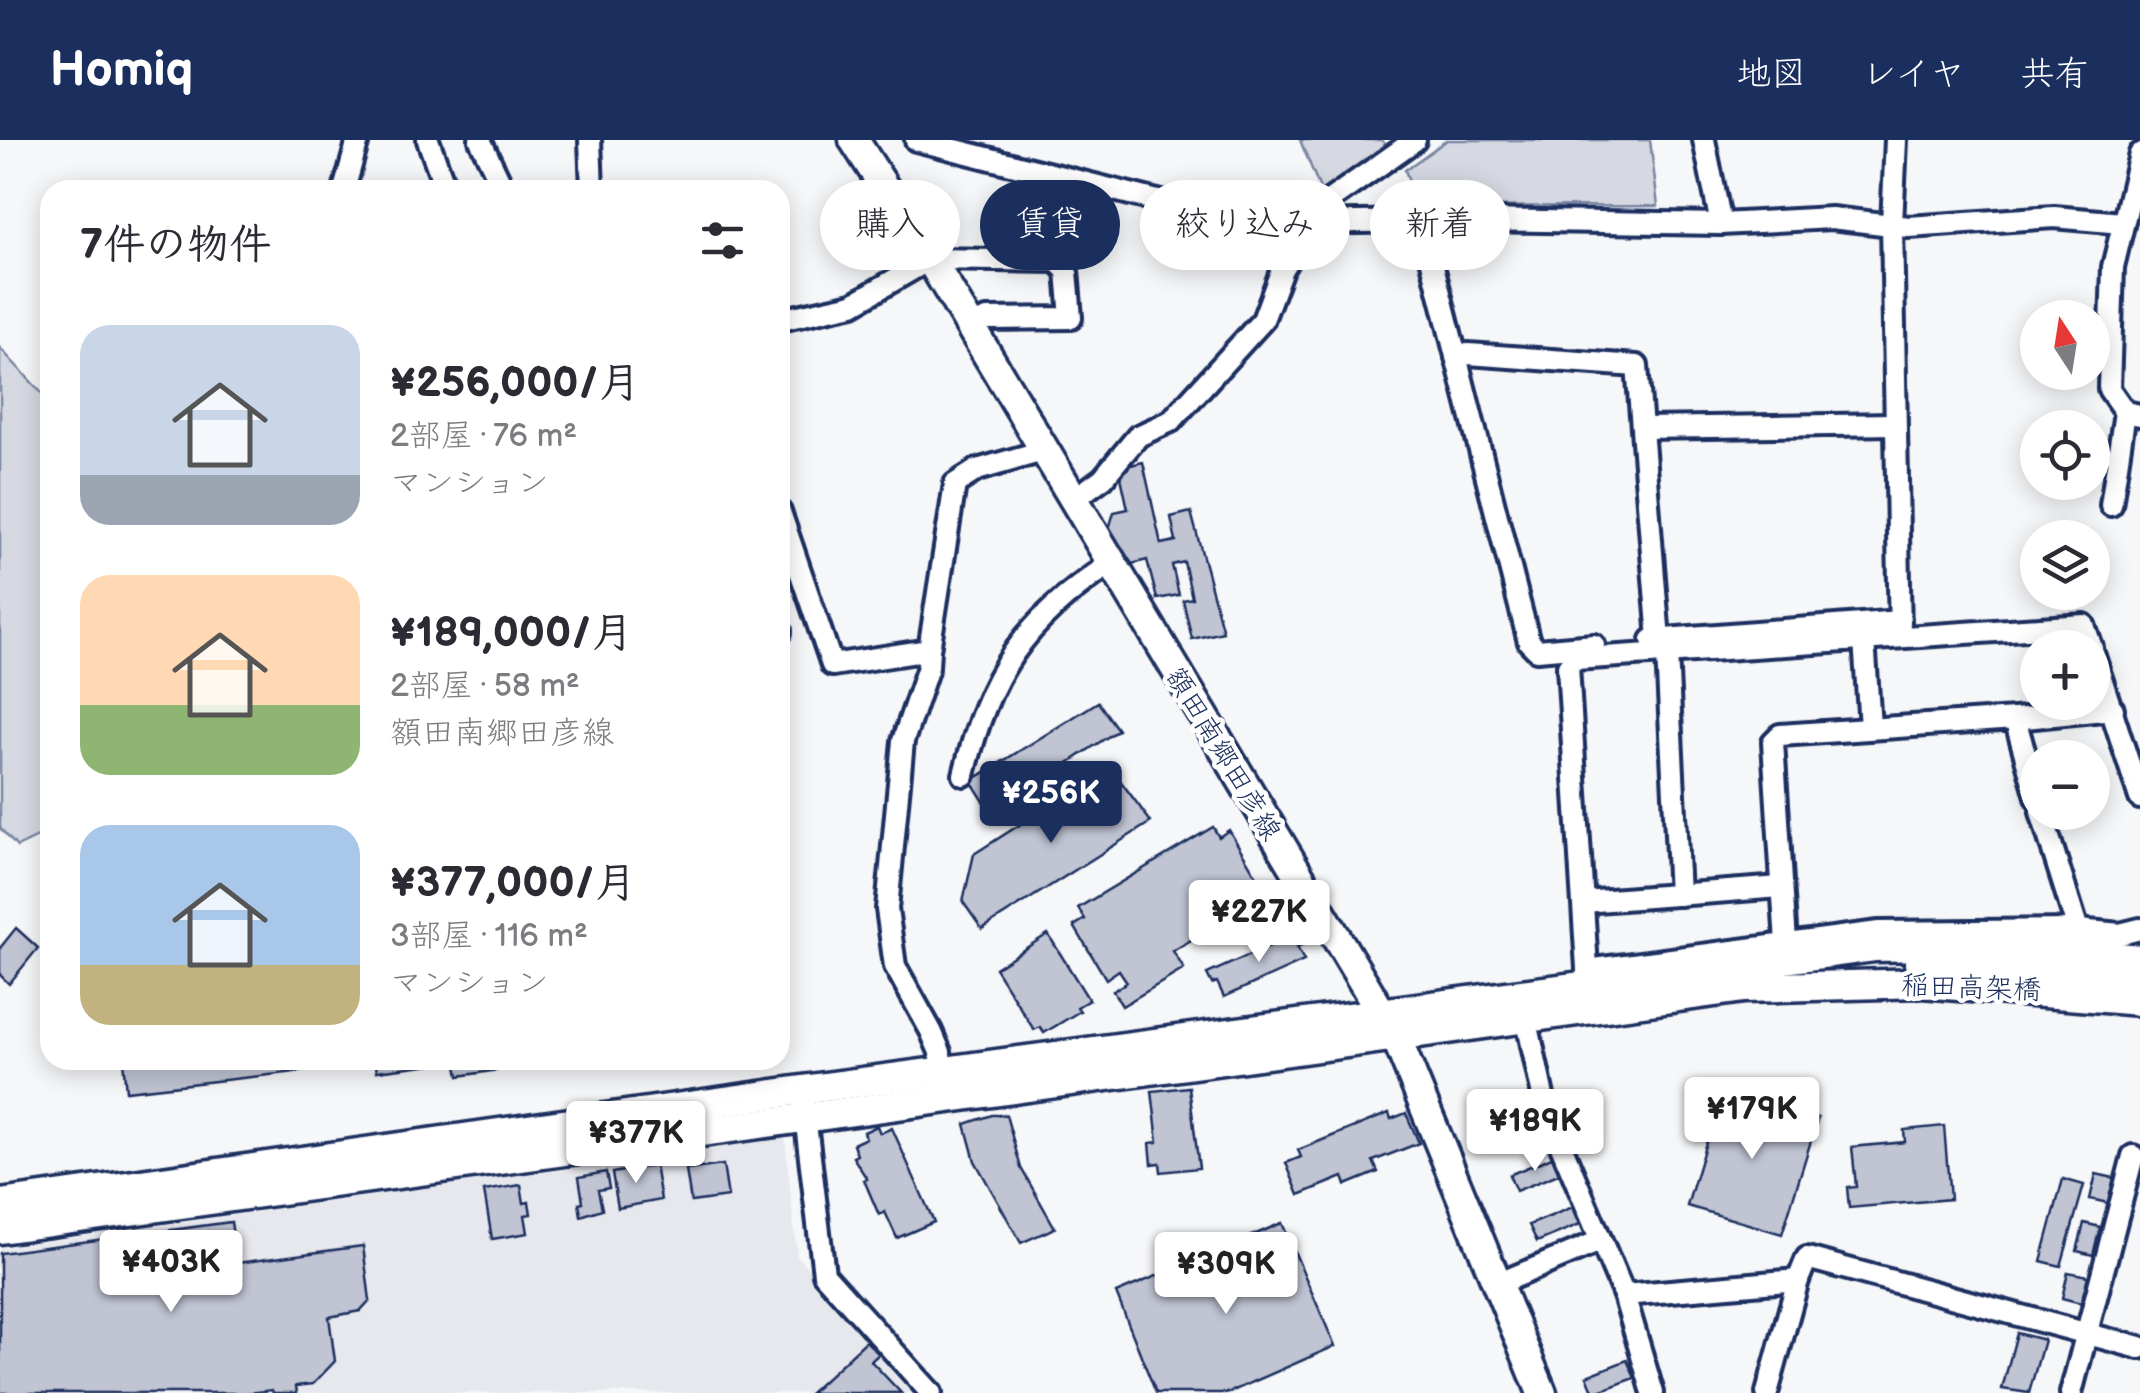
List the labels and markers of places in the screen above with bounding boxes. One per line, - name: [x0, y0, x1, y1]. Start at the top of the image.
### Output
- pin: ¥256K: [981, 761, 1121, 846]
- pin: ¥227K: [1189, 880, 1329, 965]
- pin: ¥179K: [1682, 1077, 1822, 1162]
- pin: ¥189K: [1465, 1089, 1605, 1174]
- pin: ¥377K: [566, 1101, 706, 1186]
- pin: ¥403K: [101, 1230, 241, 1315]
- pin: ¥309K: [1156, 1232, 1296, 1317]

